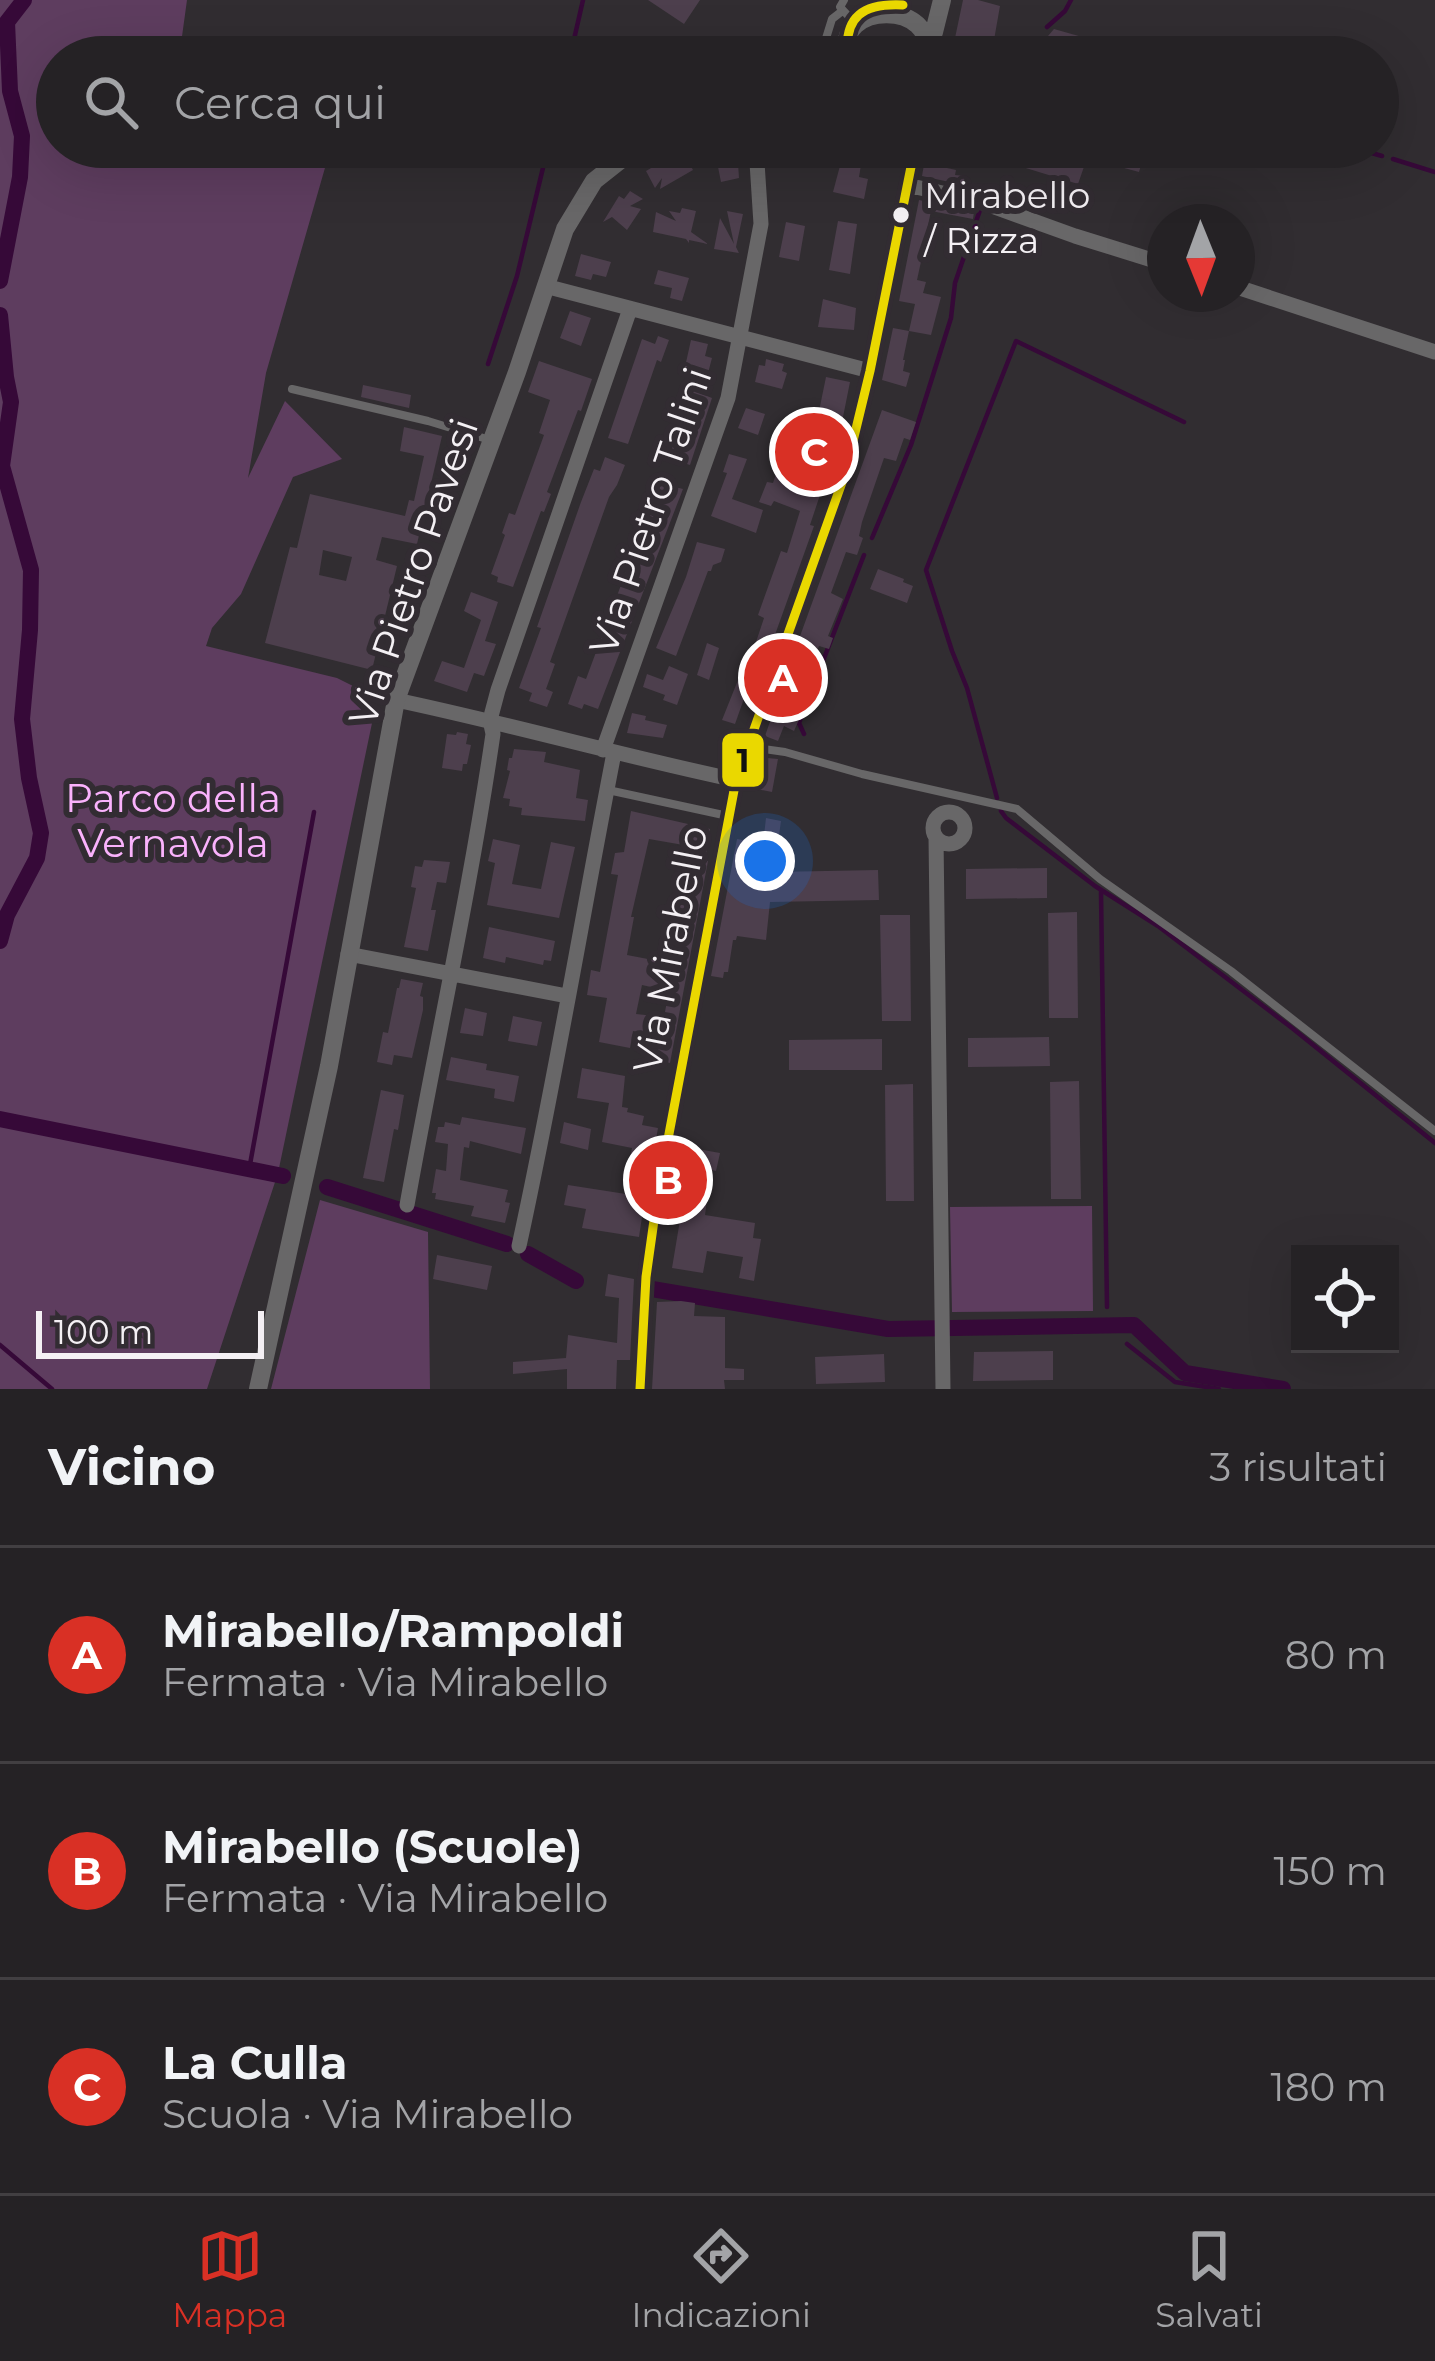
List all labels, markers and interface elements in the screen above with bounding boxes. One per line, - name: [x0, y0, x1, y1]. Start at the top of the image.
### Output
- search box: [36, 36, 1399, 168]
- icon: search: [78, 69, 144, 135]
- text: Cerca qui: [174, 75, 386, 130]
- place label: Mirabello / Rizza: [923, 173, 1090, 262]
- marker: Mirabello / Rizza: [890, 204, 912, 226]
- north arrow: [1147, 204, 1255, 312]
- street label: Via Pietro Talini: [578, 361, 722, 661]
- pin: C: [775, 407, 853, 497]
- street label: Via Pietro Pavesi: [338, 412, 488, 732]
- pin: A: [744, 633, 822, 723]
- line badge: 1: [720, 731, 766, 789]
- text: 1: [737, 740, 749, 780]
- park label: Parco della Vernavola: [65, 774, 281, 867]
- street label: Via Mirabello: [623, 821, 717, 1077]
- your location: [735, 831, 795, 891]
- pin: B: [629, 1135, 707, 1225]
- map controls: [1291, 1245, 1399, 1353]
- button: locate: [1291, 1245, 1399, 1353]
- scale bar: [36, 1305, 264, 1358]
- text: 100 m: [54, 1312, 153, 1352]
- text: Vicino: [48, 1436, 215, 1498]
- text: 3 risultati: [1209, 1443, 1387, 1491]
- text: Mirabello/Rampoldi: [162, 1603, 624, 1658]
- text: A: [72, 1631, 102, 1679]
- text: 80 m: [1285, 1631, 1387, 1679]
- text: Fermata · Via Mirabello: [162, 1658, 608, 1706]
- text: Mirabello (Scuole): [162, 1819, 582, 1874]
- text: B: [72, 1847, 102, 1895]
- text: 150 m: [1273, 1847, 1387, 1895]
- text: Fermata · Via Mirabello: [162, 1874, 608, 1922]
- text: La Culla: [162, 2035, 348, 2090]
- text: C: [73, 2063, 101, 2111]
- text: 180 m: [1271, 2063, 1387, 2111]
- text: Scuola · Via Mirabello: [162, 2090, 573, 2138]
- tab: Mappa: [172, 2223, 287, 2335]
- tab: Indicazioni: [632, 2223, 811, 2335]
- tab: Salvati: [1155, 2223, 1263, 2335]

